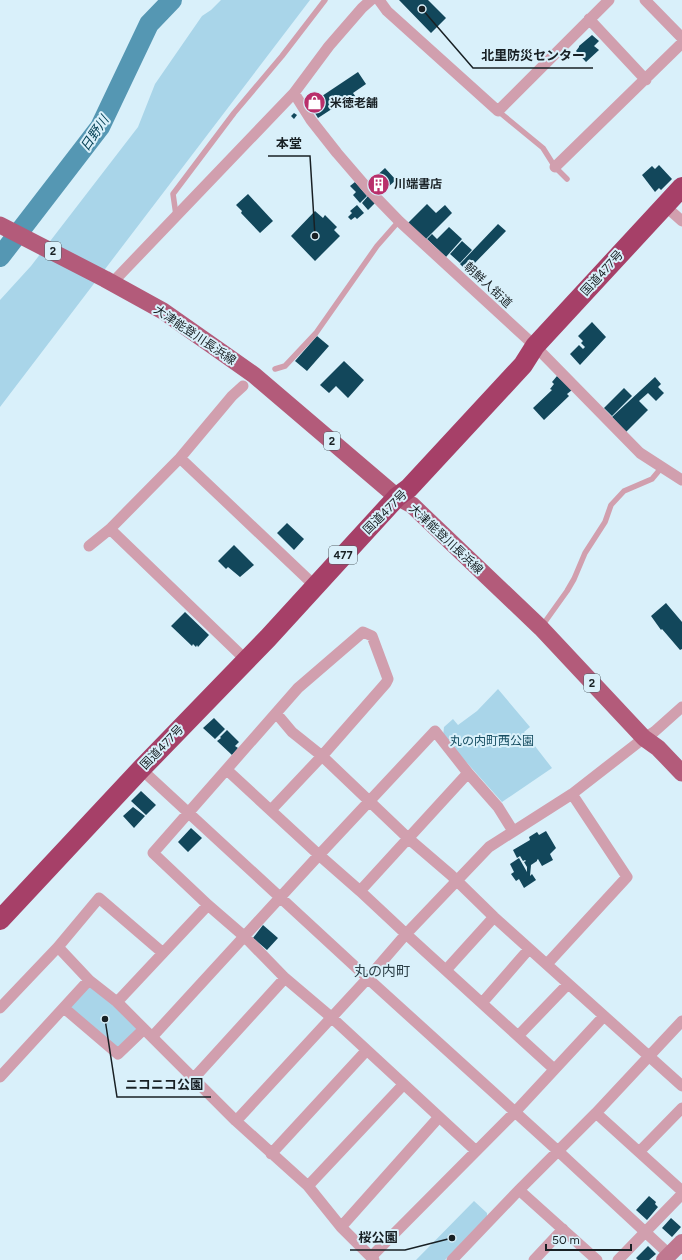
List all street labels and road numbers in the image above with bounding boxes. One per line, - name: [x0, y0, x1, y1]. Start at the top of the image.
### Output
- road number: 2: [45, 242, 61, 260]
- street label: 国道477号: [578, 247, 626, 299]
- street label: 朝鮮人街道: [461, 259, 515, 311]
- street label: 大津能登川長浜線: [151, 302, 239, 368]
- road number: 2: [324, 432, 340, 450]
- street label: 国道477号: [360, 487, 410, 537]
- street label: 大津能登川長浜線: [406, 501, 486, 577]
- road number: 477: [329, 546, 357, 564]
- road number: 2: [584, 674, 600, 692]
- street label: 国道477号: [137, 722, 187, 772]

